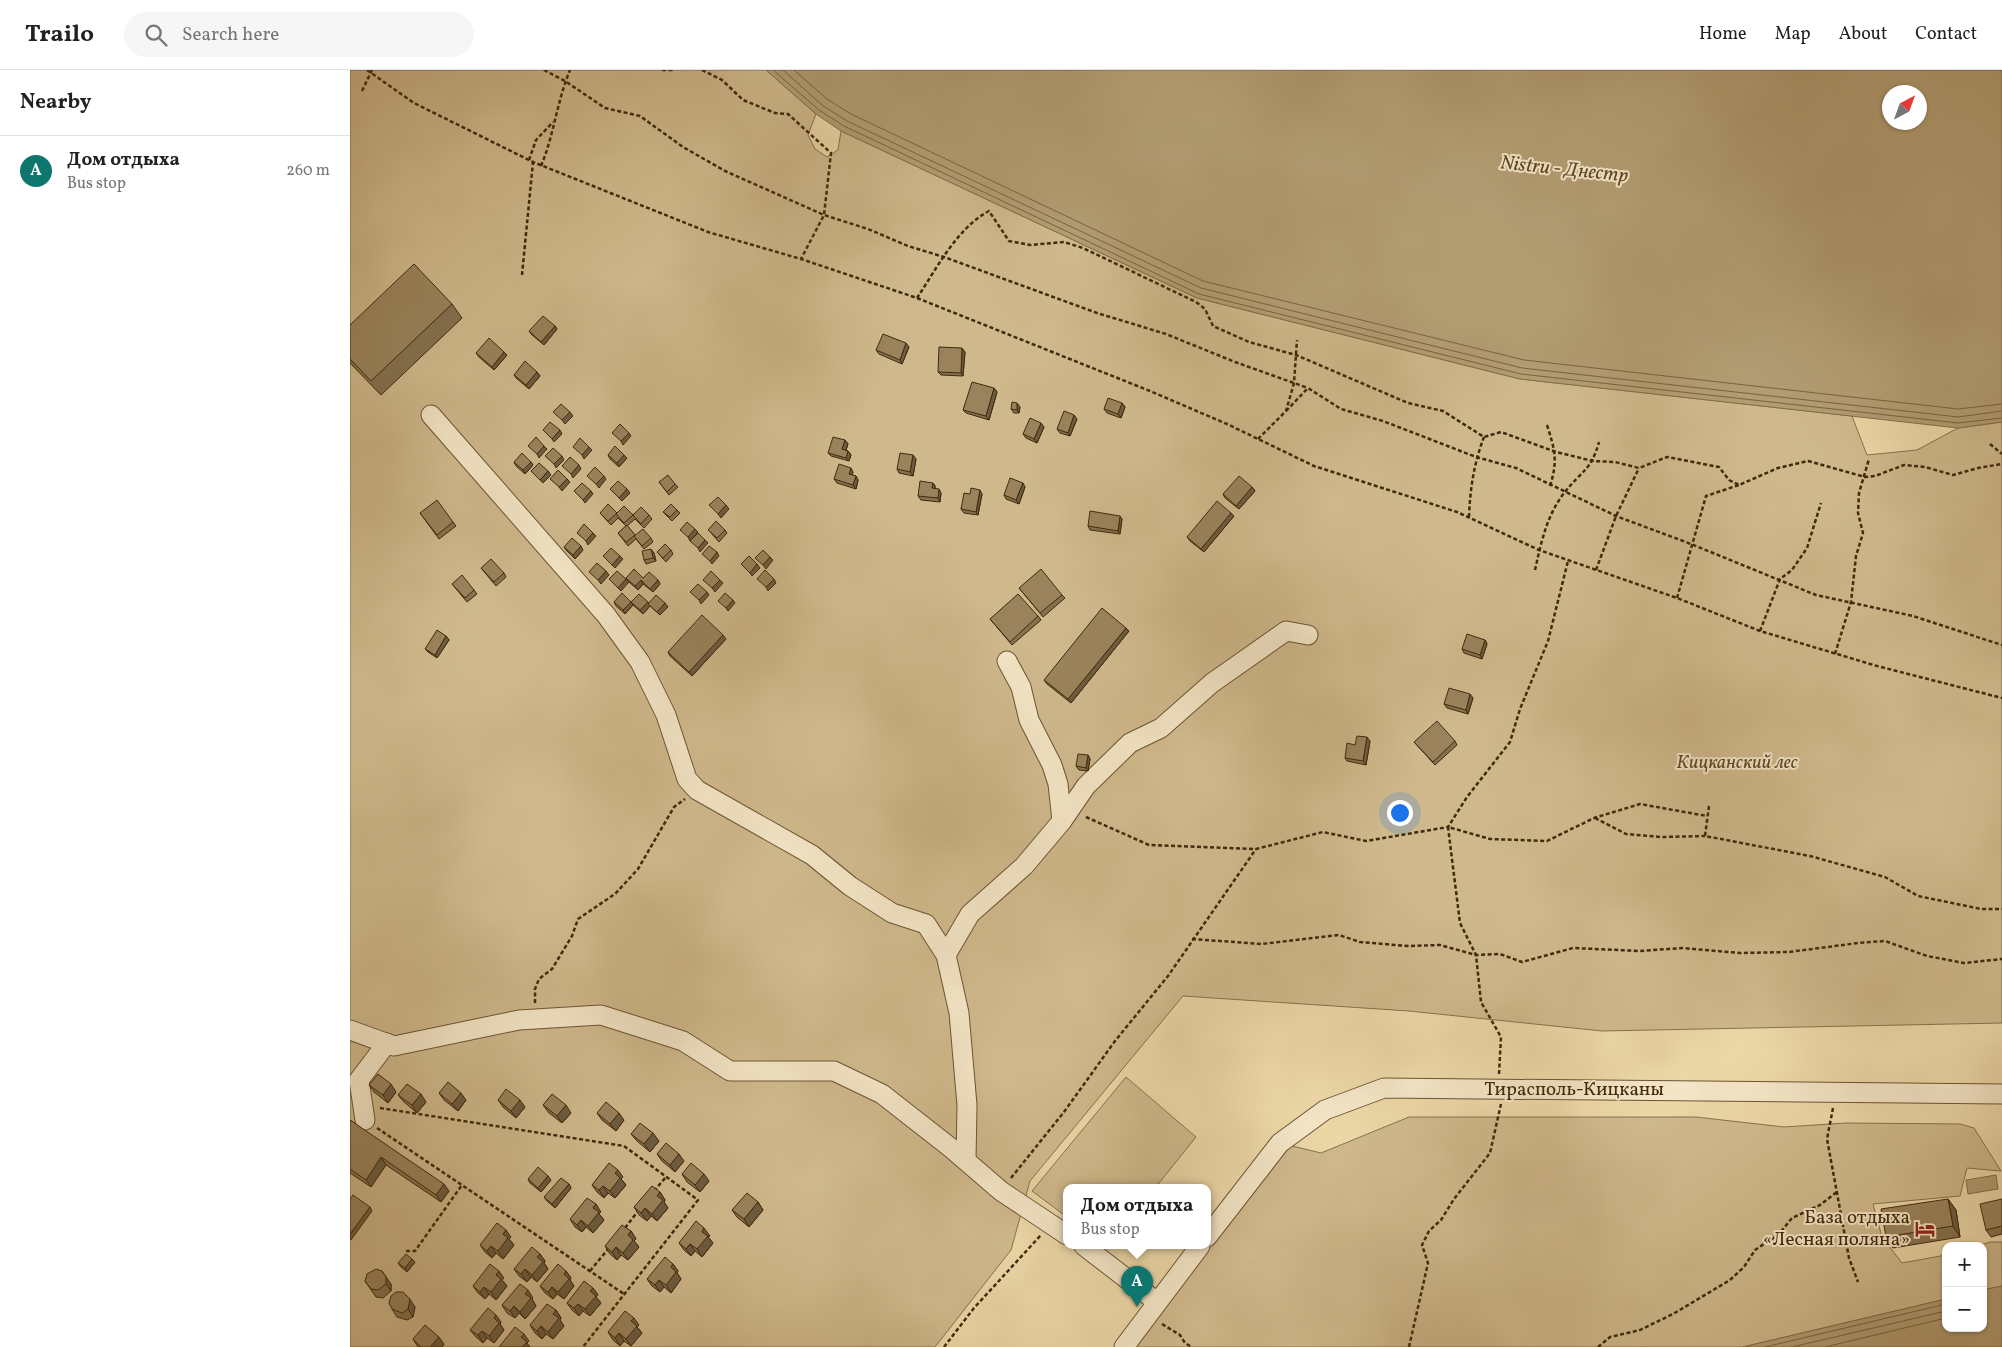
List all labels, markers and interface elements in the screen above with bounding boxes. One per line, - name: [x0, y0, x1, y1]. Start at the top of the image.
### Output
- search box: [124, 12, 474, 57]
- text: Trailo: [25, 18, 94, 52]
- icon: search: [142, 21, 170, 49]
- text: Search here: [182, 22, 279, 48]
- text: Home: [1699, 22, 1747, 47]
- text: Map: [1775, 22, 1811, 47]
- text: About: [1839, 22, 1887, 47]
- text: Contact: [1915, 22, 1977, 47]
- north arrow: [1882, 85, 1927, 130]
- text: Nearby: [20, 88, 91, 117]
- text: Дом отдыха: [67, 147, 180, 173]
- water label: Nistru - Днестр: [1499, 149, 1630, 191]
- text: A: [30, 160, 42, 182]
- text: 260 m: [286, 160, 330, 182]
- text: Bus stop: [67, 173, 126, 195]
- park label: Кицканский лес: [1676, 750, 1798, 776]
- your location: [1387, 800, 1413, 826]
- street label: Тирасполь-Кицканы: [1484, 1077, 1664, 1103]
- popup: [1063, 1184, 1211, 1249]
- text: Дом отдыха: [1081, 1193, 1193, 1219]
- place label: База отдыха «Лесная поляна»: [1763, 1205, 1910, 1253]
- hotel icon: База отдыха «Лесная поляна»: [1914, 1218, 1936, 1240]
- text: Bus stop: [1081, 1219, 1140, 1241]
- map controls: [1942, 1242, 1987, 1332]
- button: +: [1942, 1242, 1987, 1287]
- pin: A: [1121, 1266, 1153, 1307]
- button: −: [1942, 1287, 1987, 1332]

